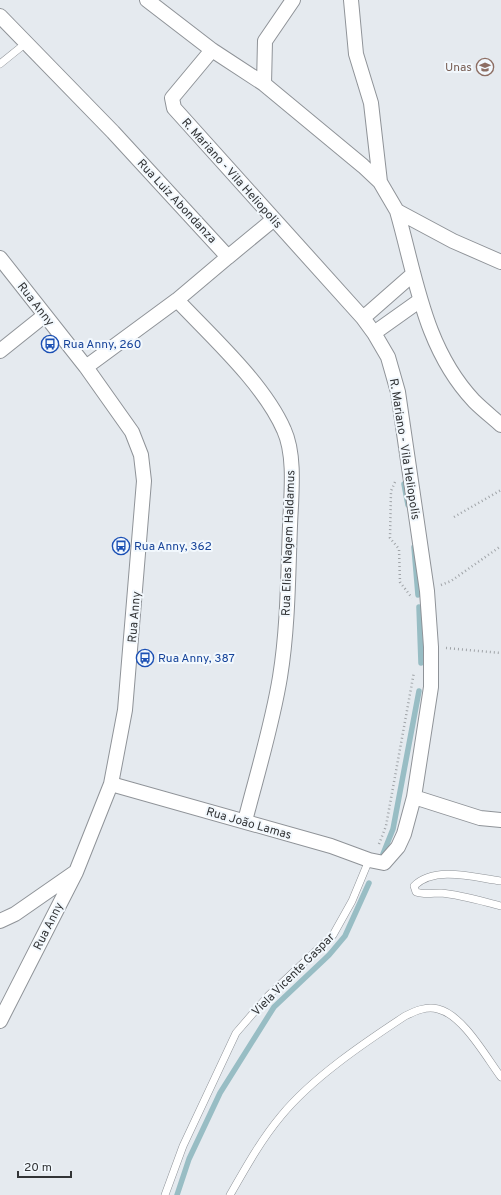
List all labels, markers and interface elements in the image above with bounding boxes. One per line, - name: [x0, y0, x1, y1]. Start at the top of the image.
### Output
- school or university icon: Unas: [475, 57, 495, 77]
- place label: Unas: [445, 60, 472, 76]
- street label: R. Mariano - Vila Heliopolis: [177, 115, 285, 232]
- street label: Rua Luiz Abondanza: [133, 156, 220, 247]
- street label: Rua Anny: [13, 279, 57, 330]
- bus stop icon: Rua Anny, 260: [40, 334, 60, 354]
- place label: Rua Anny, 260: [63, 337, 141, 353]
- street label: R. Mariano - Vila Heliopolis: [385, 377, 423, 521]
- street label: Rua Elias Nagem Haldamus: [278, 470, 300, 616]
- bus stop icon: Rua Anny, 362: [111, 536, 131, 556]
- place label: Rua Anny, 362: [134, 539, 212, 555]
- street label: Rua Anny: [125, 591, 145, 643]
- bus stop icon: Rua Anny, 387: [135, 648, 155, 668]
- place label: Rua Anny, 387: [158, 651, 235, 667]
- street label: Rua João Lamas: [204, 804, 293, 844]
- street label: Rua Anny: [30, 900, 68, 953]
- street label: Viela Vicente Gaspar: [249, 929, 339, 1020]
- scale bar: [18, 1153, 71, 1179]
- text: 20 m: [24, 1160, 52, 1176]

